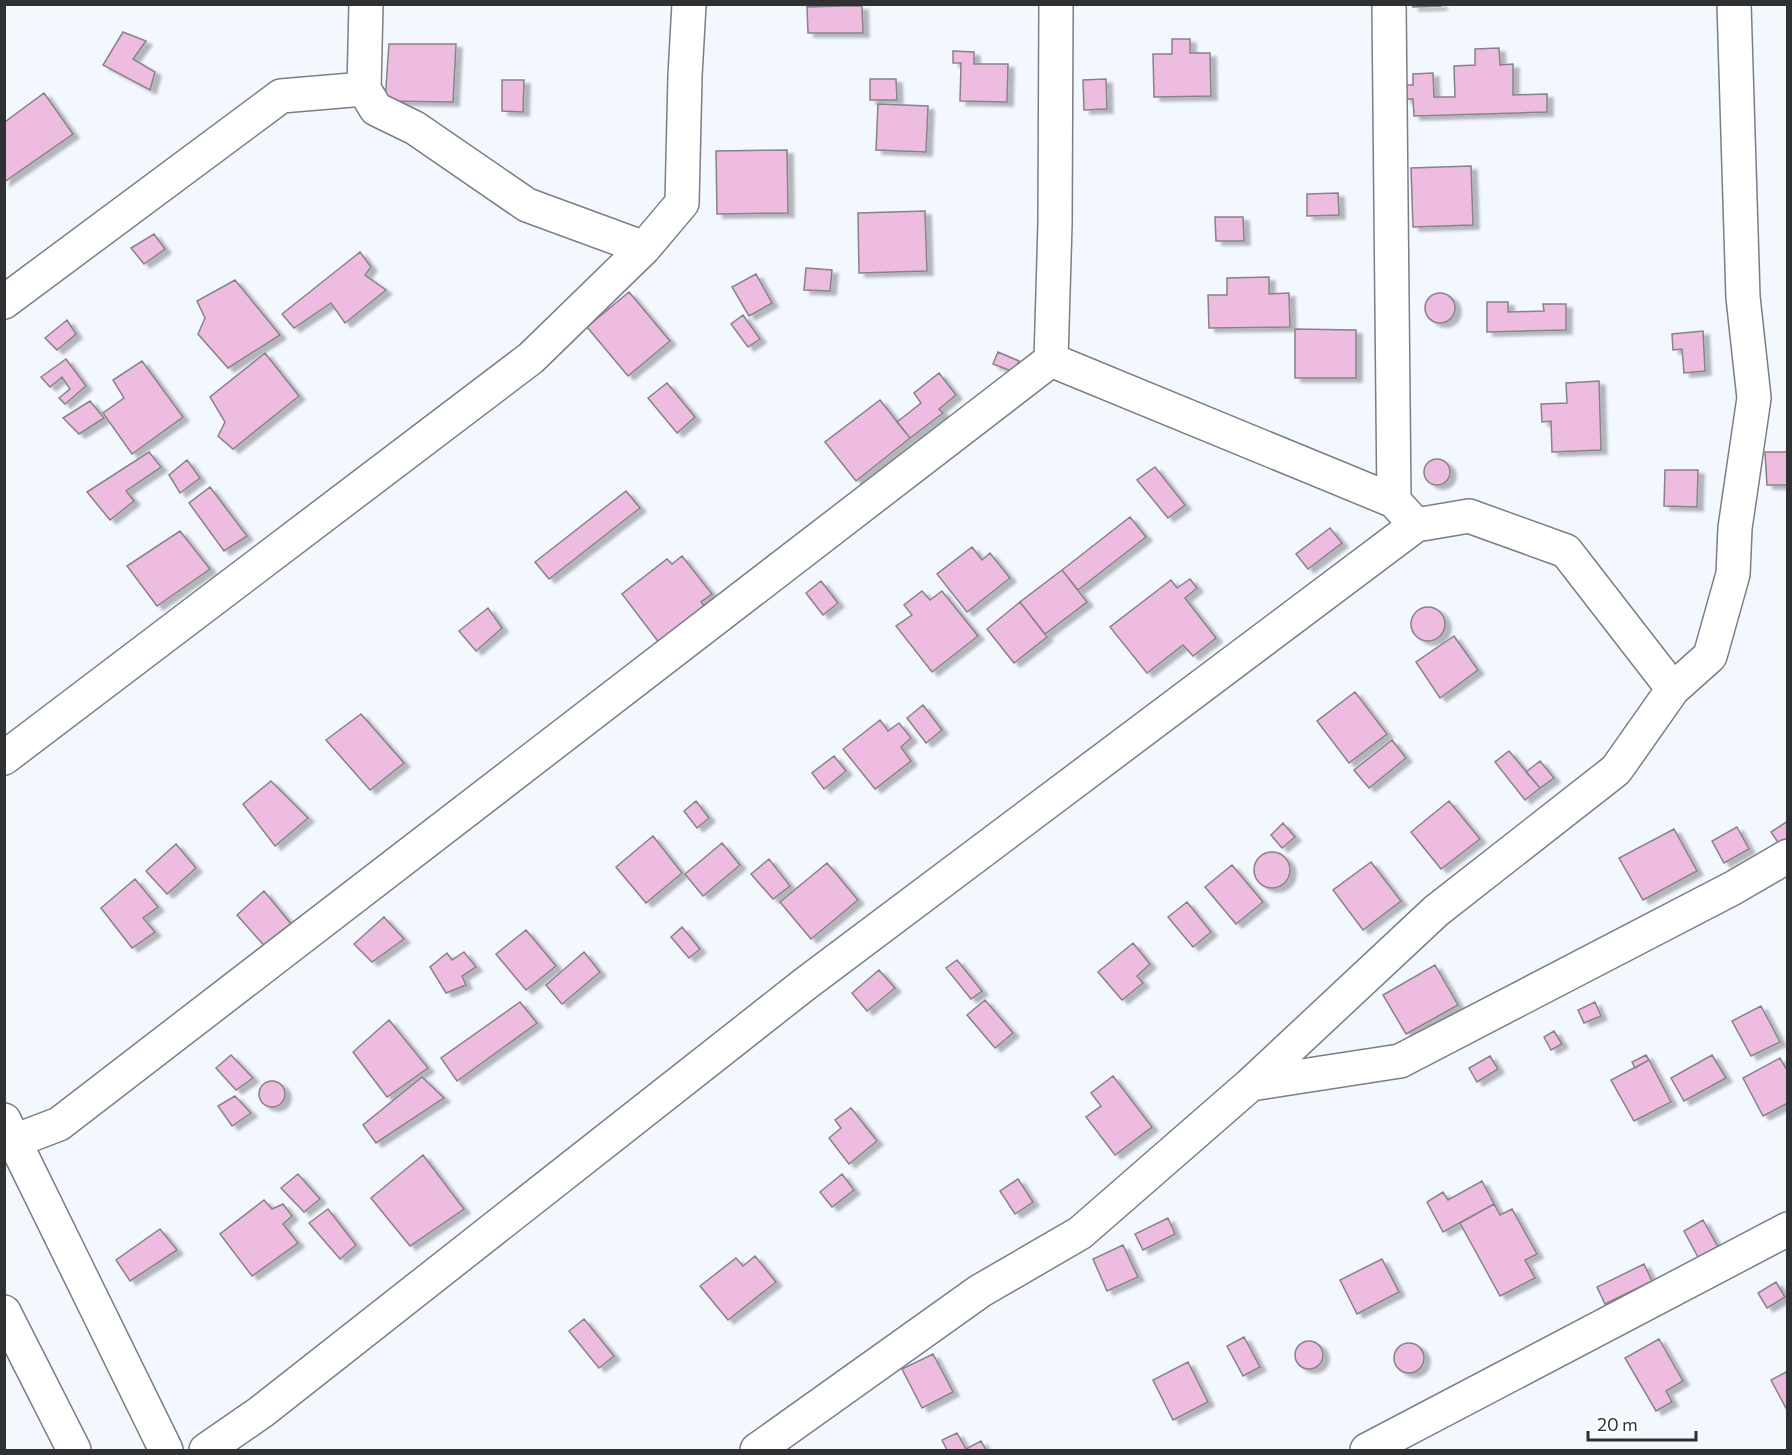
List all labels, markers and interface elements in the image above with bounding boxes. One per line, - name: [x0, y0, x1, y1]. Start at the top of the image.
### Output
- scale bar: [1588, 1404, 1696, 1442]
- text: 20 m: [1597, 1413, 1638, 1435]

